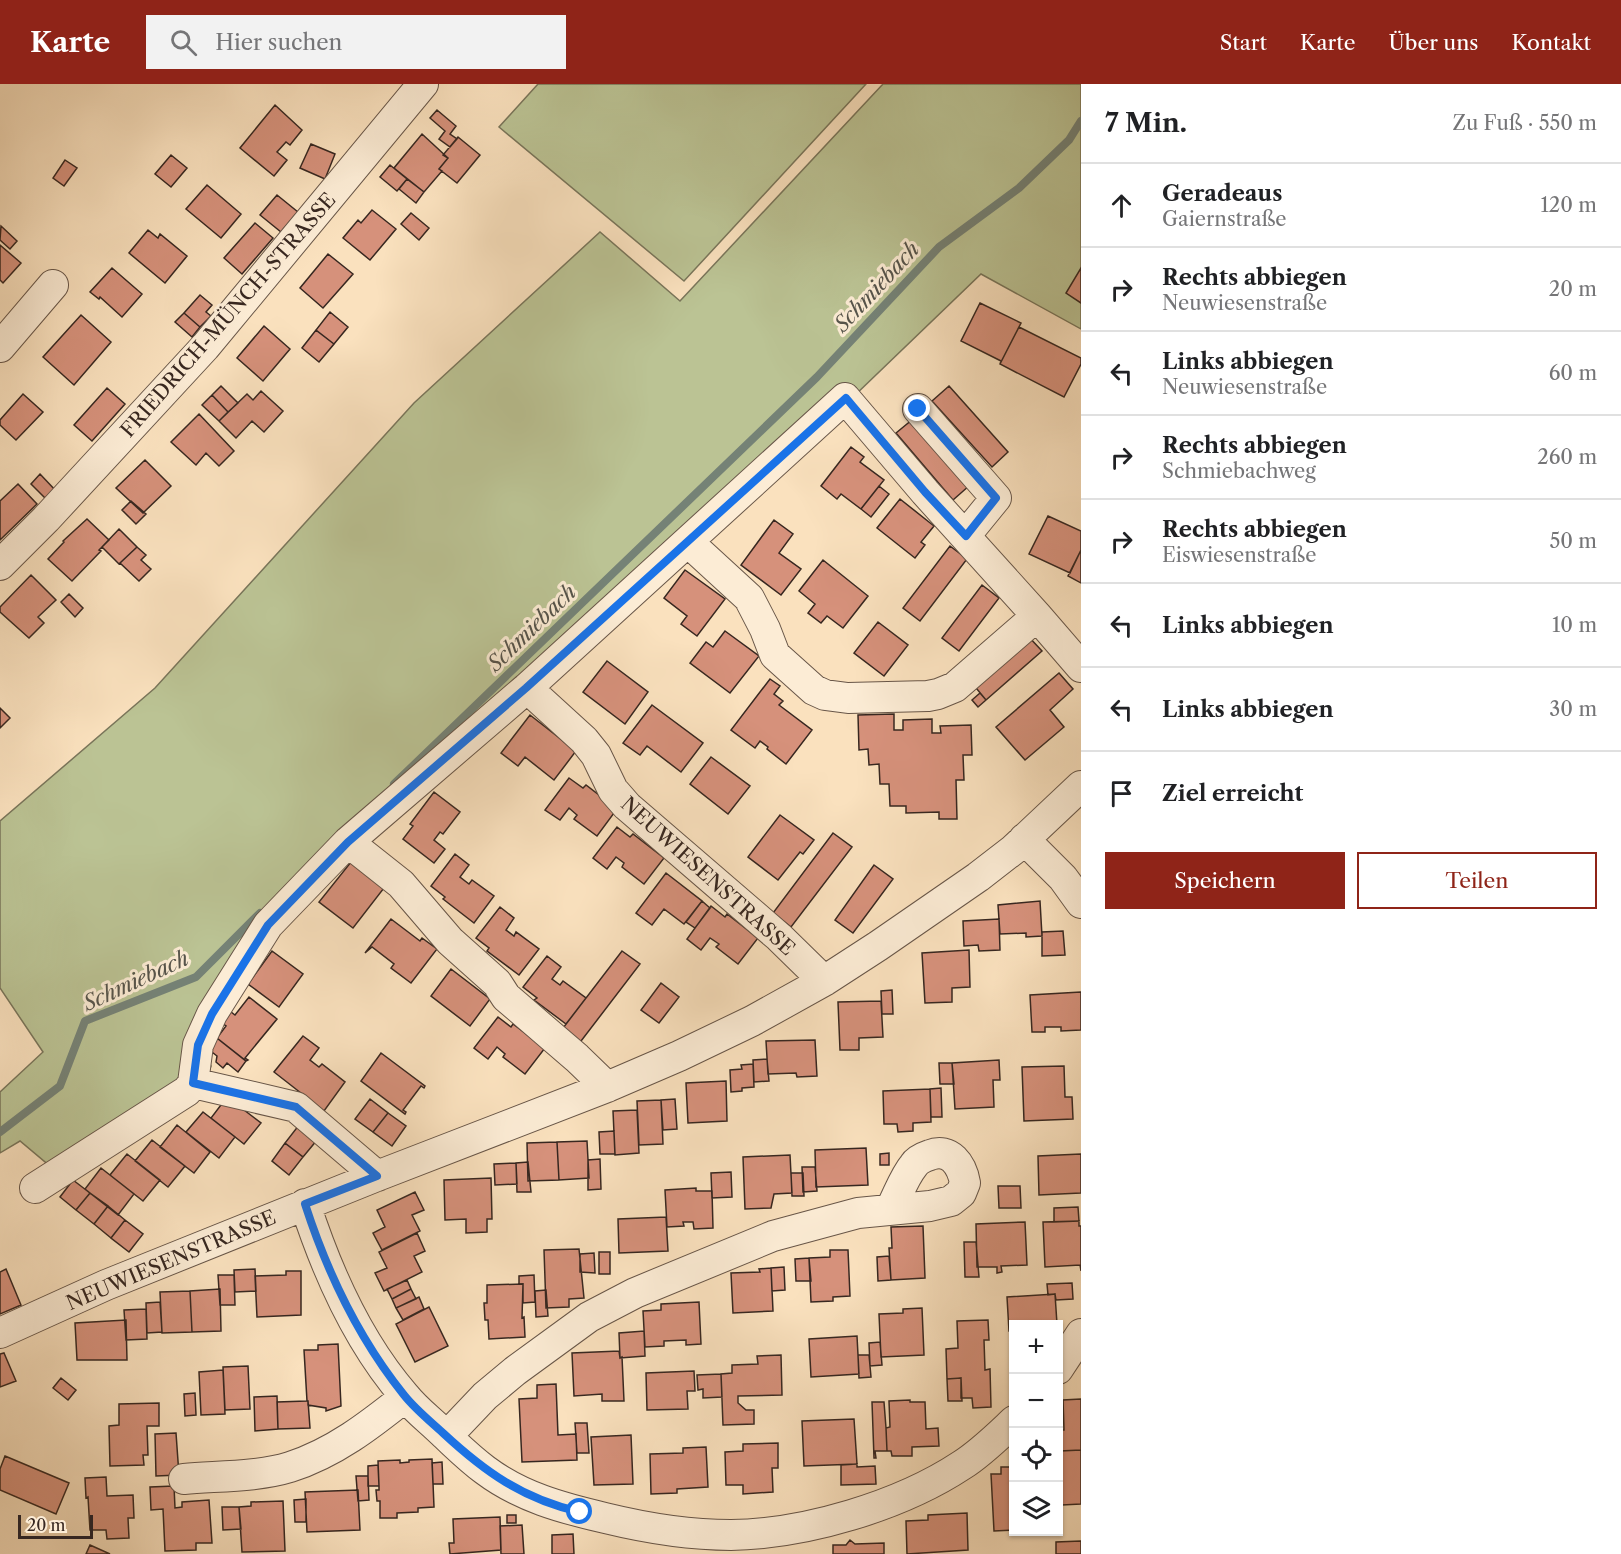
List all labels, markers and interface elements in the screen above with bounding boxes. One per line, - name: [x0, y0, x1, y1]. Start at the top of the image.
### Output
- search box: [146, 15, 566, 69]
- text: Karte: [30, 25, 110, 59]
- icon: search: [167, 26, 200, 59]
- text: Hier suchen: [215, 29, 342, 56]
- text: Start: [1220, 30, 1267, 55]
- text: Karte: [1300, 30, 1356, 55]
- text: Über uns: [1389, 30, 1478, 55]
- text: Kontakt: [1511, 30, 1591, 55]
- text: 7 Min.: [1105, 107, 1187, 139]
- text: Zu Fuß · 550 m: [1453, 111, 1597, 135]
- text: Geradeaus: [1162, 180, 1282, 207]
- street label: FRIEDRICH-MÜNCH-STRASSE: [115, 187, 341, 442]
- icon: ahead: [1105, 189, 1138, 222]
- text: 120 m: [1540, 193, 1597, 217]
- text: Gaiernstraße: [1162, 207, 1287, 231]
- water label: Schmiebach: [827, 237, 924, 338]
- text: Rechts abbiegen: [1162, 264, 1347, 291]
- icon: right: [1105, 273, 1138, 306]
- text: 20 m: [1549, 277, 1597, 301]
- text: Neuwiesenstraße: [1162, 291, 1327, 315]
- text: Links abbiegen: [1162, 348, 1334, 375]
- icon: left: [1105, 357, 1138, 390]
- text: 60 m: [1549, 361, 1597, 385]
- text: Neuwiesenstraße: [1162, 375, 1327, 399]
- route end: [904, 395, 930, 421]
- text: Rechts abbiegen: [1162, 432, 1347, 459]
- icon: right: [1105, 441, 1138, 474]
- text: 260 m: [1537, 445, 1597, 469]
- text: Schmiebachweg: [1162, 459, 1316, 483]
- text: Rechts abbiegen: [1162, 516, 1347, 543]
- icon: right: [1105, 525, 1138, 558]
- text: 50 m: [1550, 529, 1597, 553]
- text: Eiswiesenstraße: [1162, 543, 1316, 567]
- water label: Schmiebach: [481, 579, 581, 677]
- icon: left: [1105, 609, 1138, 642]
- text: Links abbiegen: [1162, 612, 1334, 639]
- text: 10 m: [1552, 613, 1597, 637]
- icon: left: [1105, 693, 1138, 726]
- text: Links abbiegen: [1162, 696, 1334, 723]
- text: 30 m: [1549, 697, 1597, 721]
- icon: arrive: [1105, 777, 1138, 810]
- text: Ziel erreicht: [1162, 780, 1303, 807]
- street label: NEUWIESENSTRASSE: [616, 792, 800, 960]
- button: Speichern: [1105, 852, 1345, 909]
- button: Teilen: [1357, 852, 1597, 909]
- water label: Schmiebach: [77, 945, 192, 1017]
- street label: NEUWIESENSTRASSE: [63, 1205, 279, 1315]
- map controls: [1009, 1320, 1063, 1536]
- button: +: [1009, 1320, 1063, 1374]
- button: −: [1009, 1374, 1063, 1428]
- button: locate: [1009, 1428, 1063, 1482]
- button: layers: [1009, 1482, 1063, 1536]
- route start: [566, 1498, 592, 1524]
- scale bar: [18, 1512, 93, 1540]
- text: 20 m: [27, 1515, 66, 1535]

